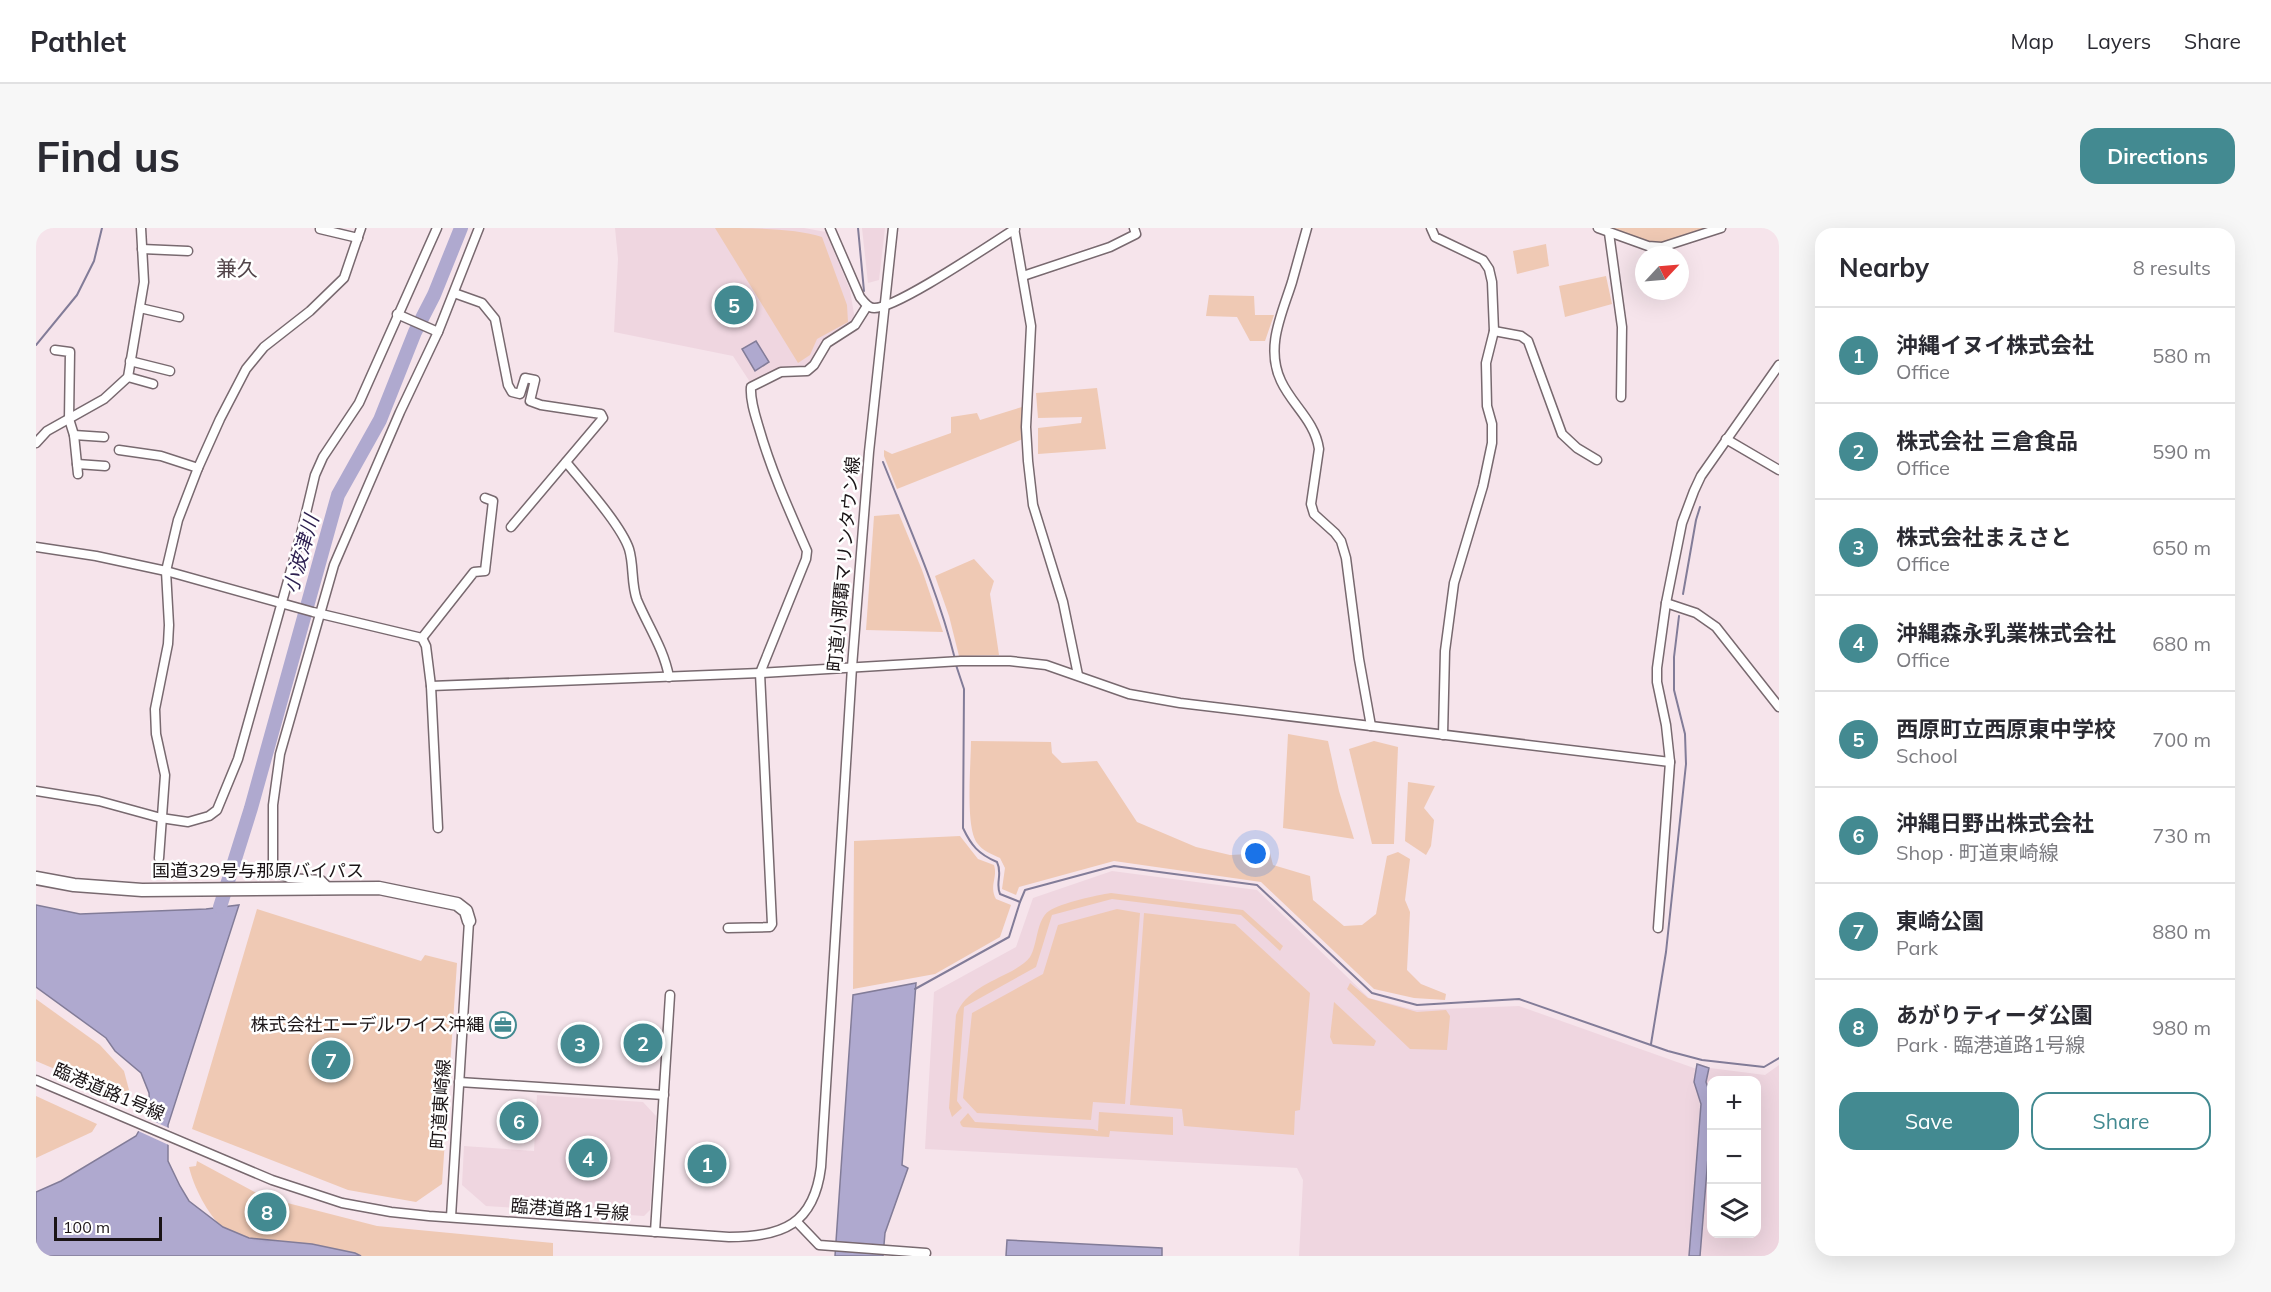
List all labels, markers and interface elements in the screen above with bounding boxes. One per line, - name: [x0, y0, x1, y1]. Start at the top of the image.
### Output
- text: Pathlet: [30, 24, 126, 59]
- text: Map: [2011, 28, 2054, 54]
- text: Layers: [2087, 28, 2151, 54]
- text: Share: [2184, 28, 2241, 54]
- button: Directions: [2080, 128, 2235, 184]
- text: Find us: [36, 130, 180, 183]
- north arrow: [1635, 246, 1689, 300]
- text: Nearby: [1839, 251, 1929, 284]
- district label: 兼久: [216, 255, 258, 281]
- text: 8 results: [2133, 255, 2211, 280]
- pin: 5: [714, 282, 754, 328]
- text: 沖縄イヌイ株式会社: [1896, 331, 2094, 359]
- text: 1: [1853, 343, 1865, 368]
- text: 580 m: [2152, 343, 2211, 368]
- text: Office: [1896, 359, 1950, 384]
- text: 株式会社 三倉食品: [1896, 427, 2078, 455]
- text: 2: [1853, 439, 1865, 464]
- text: 590 m: [2152, 439, 2211, 464]
- street label: 町道小那覇マリンタウン線: [823, 455, 864, 673]
- text: Office: [1896, 455, 1950, 480]
- water label: 小波津川: [277, 510, 324, 596]
- text: 株式会社まえさと: [1896, 523, 2072, 551]
- text: 3: [1853, 535, 1865, 560]
- text: 650 m: [2152, 535, 2211, 560]
- text: Office: [1896, 551, 1950, 576]
- text: 沖縄森永乳業株式会社: [1896, 619, 2116, 647]
- text: 4: [1853, 631, 1865, 656]
- text: 680 m: [2152, 631, 2211, 656]
- text: Office: [1896, 647, 1950, 672]
- text: 西原町立西原東中学校: [1896, 715, 2116, 743]
- text: 5: [1853, 727, 1865, 752]
- text: 700 m: [2152, 727, 2211, 752]
- text: School: [1896, 743, 1958, 768]
- text: 沖縄日野出株式会社: [1896, 809, 2094, 837]
- text: 6: [1853, 823, 1865, 848]
- text: 730 m: [2152, 823, 2211, 848]
- your location: [1241, 839, 1270, 868]
- text: Shop · 町道東崎線: [1896, 840, 2059, 865]
- street label: 国道329号与那原バイパス: [152, 859, 364, 882]
- text: 東崎公園: [1896, 907, 1984, 935]
- text: 7: [1853, 919, 1865, 944]
- text: 880 m: [2152, 919, 2211, 944]
- text: Park: [1896, 935, 1938, 960]
- text: あがりティーダ公園: [1896, 1001, 2093, 1029]
- office icon: 株式会社エーデルワイス沖縄: [488, 1010, 518, 1040]
- place label: 株式会社エーデルワイス沖縄: [251, 1013, 484, 1036]
- text: 8: [1853, 1015, 1865, 1040]
- text: 980 m: [2152, 1015, 2211, 1040]
- pin: 2: [624, 1020, 662, 1066]
- pin: 3: [560, 1022, 600, 1066]
- text: Park · 臨港道路1号線: [1896, 1032, 2085, 1057]
- pin: 7: [312, 1038, 350, 1082]
- street label: 臨港道路1号線: [50, 1058, 168, 1125]
- street label: 町道東崎線: [426, 1058, 455, 1150]
- map controls: [1707, 1076, 1761, 1238]
- button: +: [1707, 1076, 1761, 1130]
- button: Save: [1839, 1092, 2019, 1150]
- button: Share: [2031, 1092, 2211, 1150]
- pin: 6: [500, 1098, 538, 1144]
- button: −: [1707, 1130, 1761, 1184]
- pin: 4: [568, 1136, 608, 1180]
- pin: 1: [688, 1142, 726, 1186]
- button: layers: [1707, 1184, 1761, 1238]
- pin: 8: [248, 1190, 286, 1234]
- street label: 臨港道路1号線: [510, 1194, 630, 1225]
- scale bar: [54, 1214, 162, 1242]
- text: 100 m: [63, 1217, 110, 1237]

